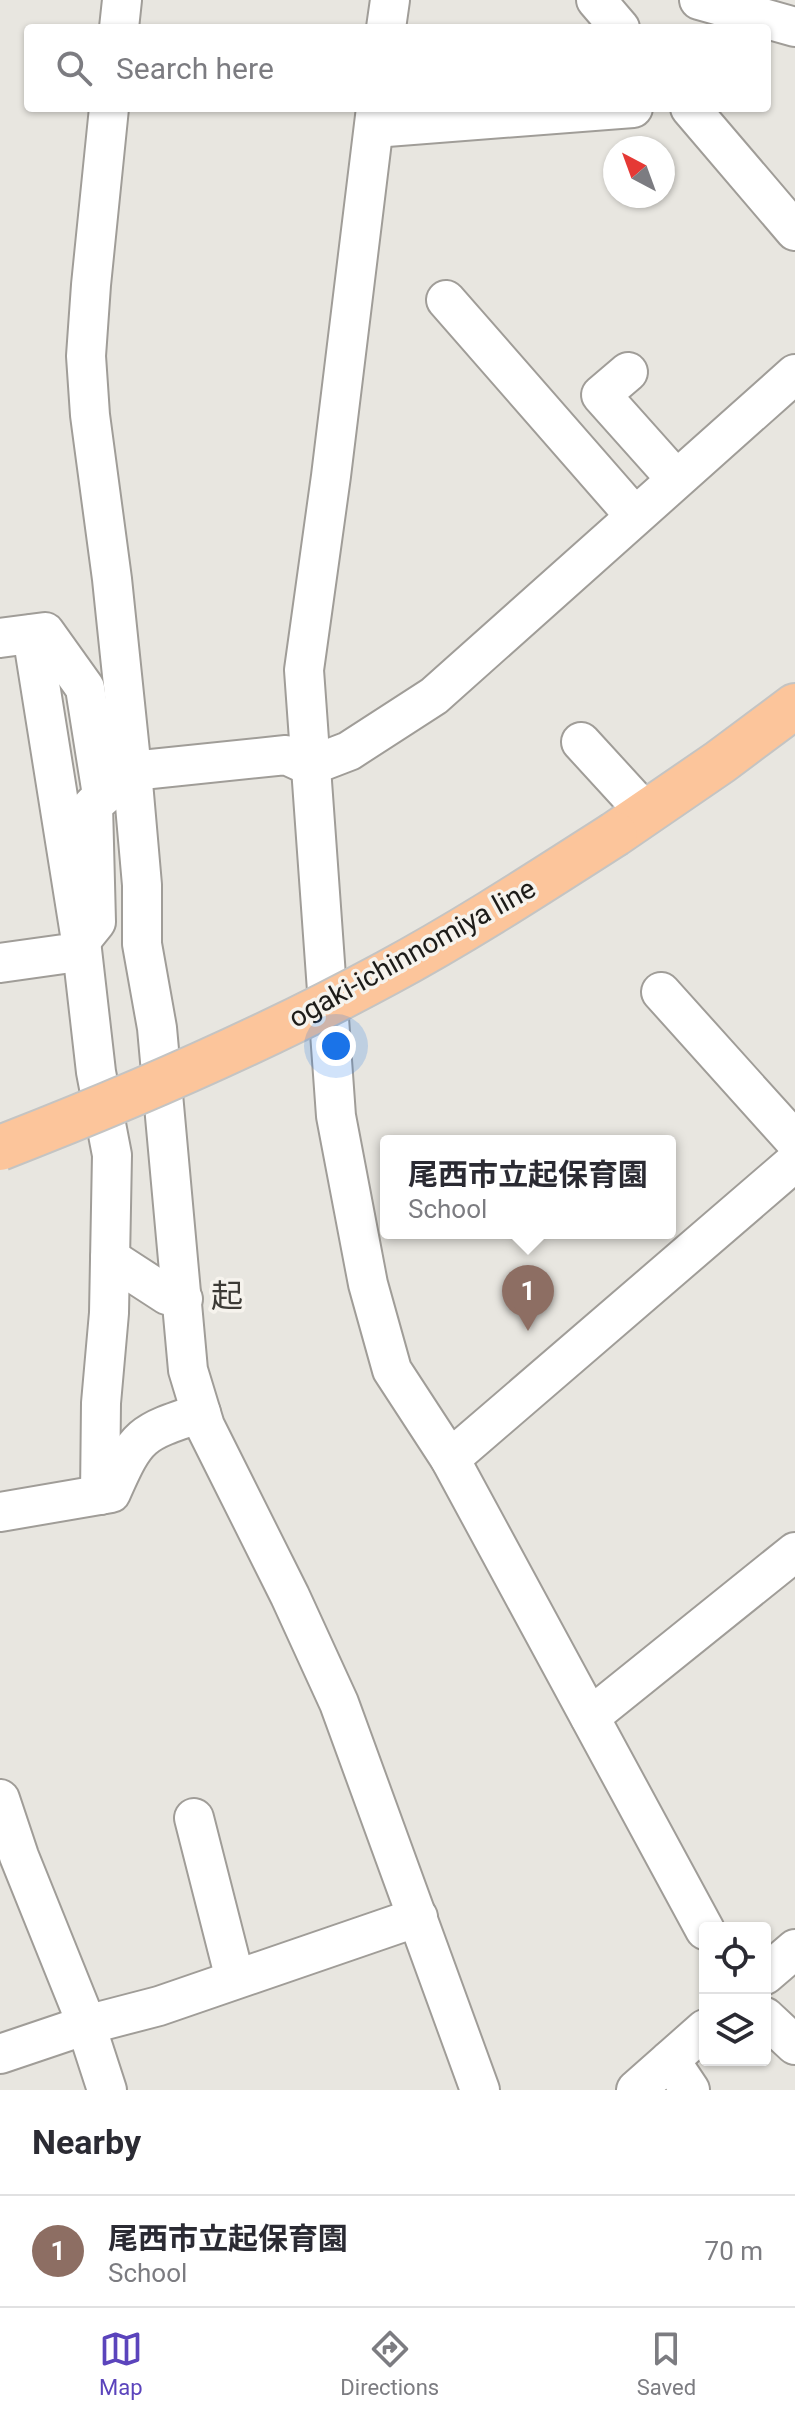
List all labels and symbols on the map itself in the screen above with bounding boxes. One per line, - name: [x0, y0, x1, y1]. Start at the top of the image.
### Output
- north arrow: [603, 136, 675, 208]
- street label: ogaki-ichinnomiya line: [283, 871, 541, 1035]
- your location: [316, 1026, 356, 1066]
- pin: 1: [502, 1265, 554, 1331]
- district label: 起: [211, 1277, 243, 1315]

